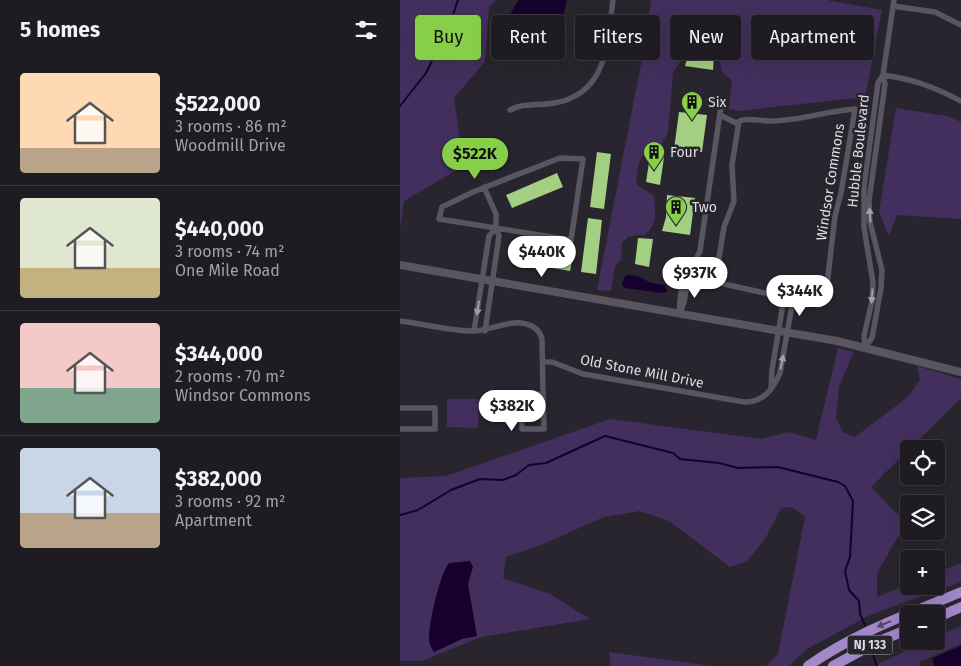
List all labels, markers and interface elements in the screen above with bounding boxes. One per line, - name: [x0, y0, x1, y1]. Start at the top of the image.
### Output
- chip: Buy: [415, 15, 481, 60]
- chip: Rent: [491, 15, 565, 60]
- chip: Filters: [575, 15, 660, 60]
- chip: New: [670, 15, 741, 60]
- chip: Apartment: [751, 15, 874, 60]
- icon: filters: [352, 16, 380, 44]
- text: 5 homes: [20, 17, 100, 43]
- building icon: Six: [680, 90, 704, 121]
- text: $522,000: [175, 91, 261, 117]
- icon: home: [60, 93, 120, 153]
- place label: Six: [708, 94, 727, 111]
- street label: Hubble Boulevard: [844, 94, 873, 209]
- text: 3 rooms · 86 m²: [175, 117, 287, 136]
- street label: Windsor Commons: [813, 122, 848, 242]
- text: Woodmill Drive: [175, 136, 286, 155]
- pin: $522K: [440, 138, 510, 180]
- building icon: Four: [642, 140, 666, 171]
- text: $522K: [453, 144, 497, 163]
- place label: Four: [670, 144, 699, 161]
- building icon: Two: [664, 195, 688, 226]
- place label: Two: [692, 199, 717, 216]
- one-way arrow: [866, 207, 874, 223]
- text: $440,000: [175, 216, 264, 242]
- icon: home: [60, 218, 120, 278]
- pin: $440K: [507, 236, 577, 278]
- text: 3 rooms · 74 m²: [175, 242, 284, 261]
- text: $440K: [519, 242, 565, 261]
- pin: $937K: [660, 256, 730, 299]
- text: One Mile Road: [175, 261, 280, 280]
- text: $937K: [673, 263, 717, 282]
- pin: $344K: [765, 274, 835, 317]
- text: $344K: [777, 281, 823, 300]
- one-way arrow: [867, 288, 875, 304]
- one-way arrow: [473, 301, 481, 317]
- text: $344,000: [175, 341, 263, 367]
- icon: home: [60, 343, 120, 403]
- street label: Old Stone Mill Drive: [579, 351, 705, 392]
- one-way arrow: [779, 353, 787, 369]
- text: 2 rooms · 70 m²: [175, 367, 285, 386]
- text: Windsor Commons: [175, 386, 311, 405]
- pin: $382K: [477, 390, 547, 432]
- text: $382K: [490, 396, 534, 415]
- map controls: [900, 440, 945, 650]
- button: locate: [900, 440, 945, 485]
- text: $382,000: [175, 466, 262, 492]
- icon: home: [60, 468, 120, 528]
- text: 3 rooms · 92 m²: [175, 492, 285, 511]
- button: layers: [900, 495, 945, 540]
- text: Apartment: [175, 511, 252, 530]
- button: +: [900, 550, 945, 595]
- button: −: [900, 605, 945, 650]
- one-way arrow: [876, 620, 891, 628]
- road number: NJ 133: [848, 636, 892, 654]

